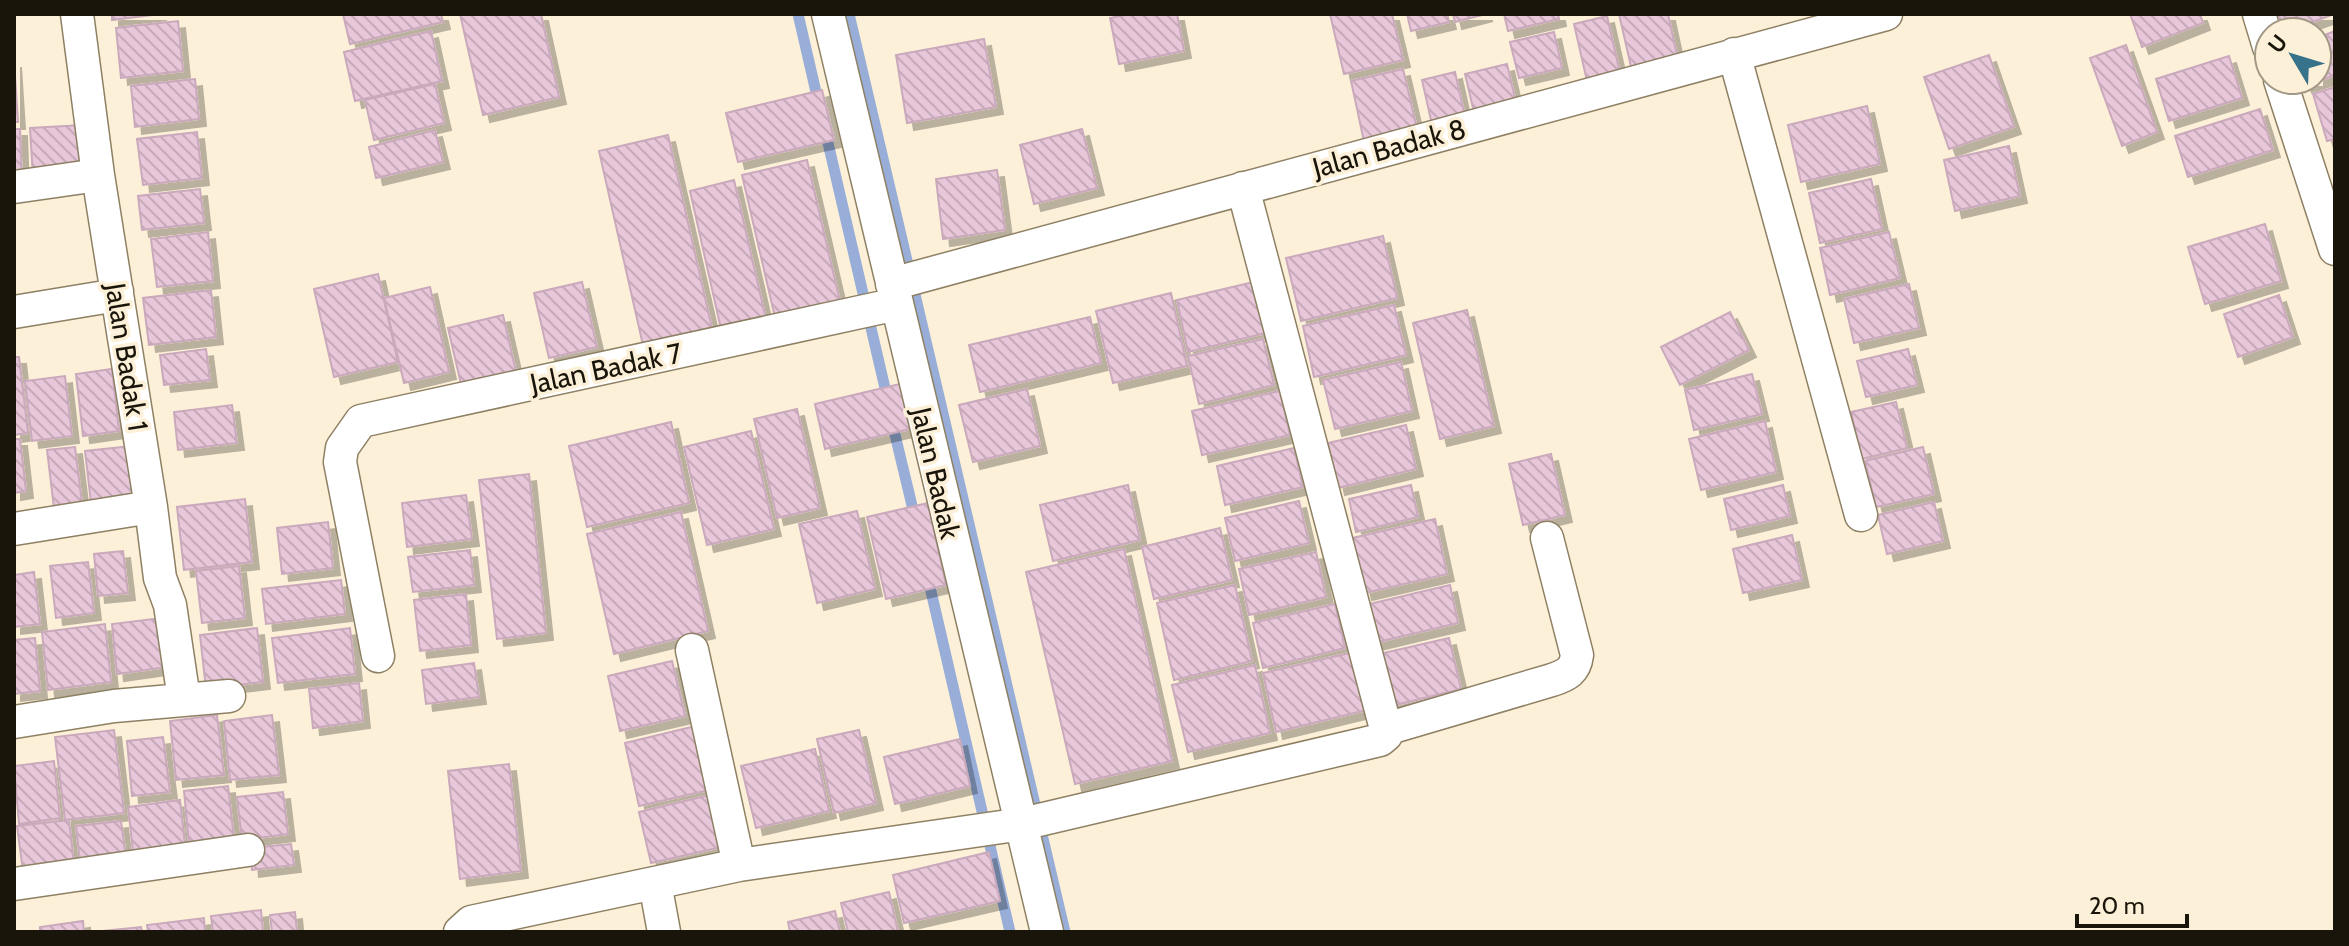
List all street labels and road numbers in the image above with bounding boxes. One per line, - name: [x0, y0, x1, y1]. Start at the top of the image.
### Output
- street label: Jalan Badak 8: [1308, 111, 1469, 185]
- street label: Jalan Badak 1: [98, 280, 155, 433]
- street label: Jalan Badak 7: [526, 335, 685, 401]
- street label: Jalan Badak: [904, 403, 968, 543]

